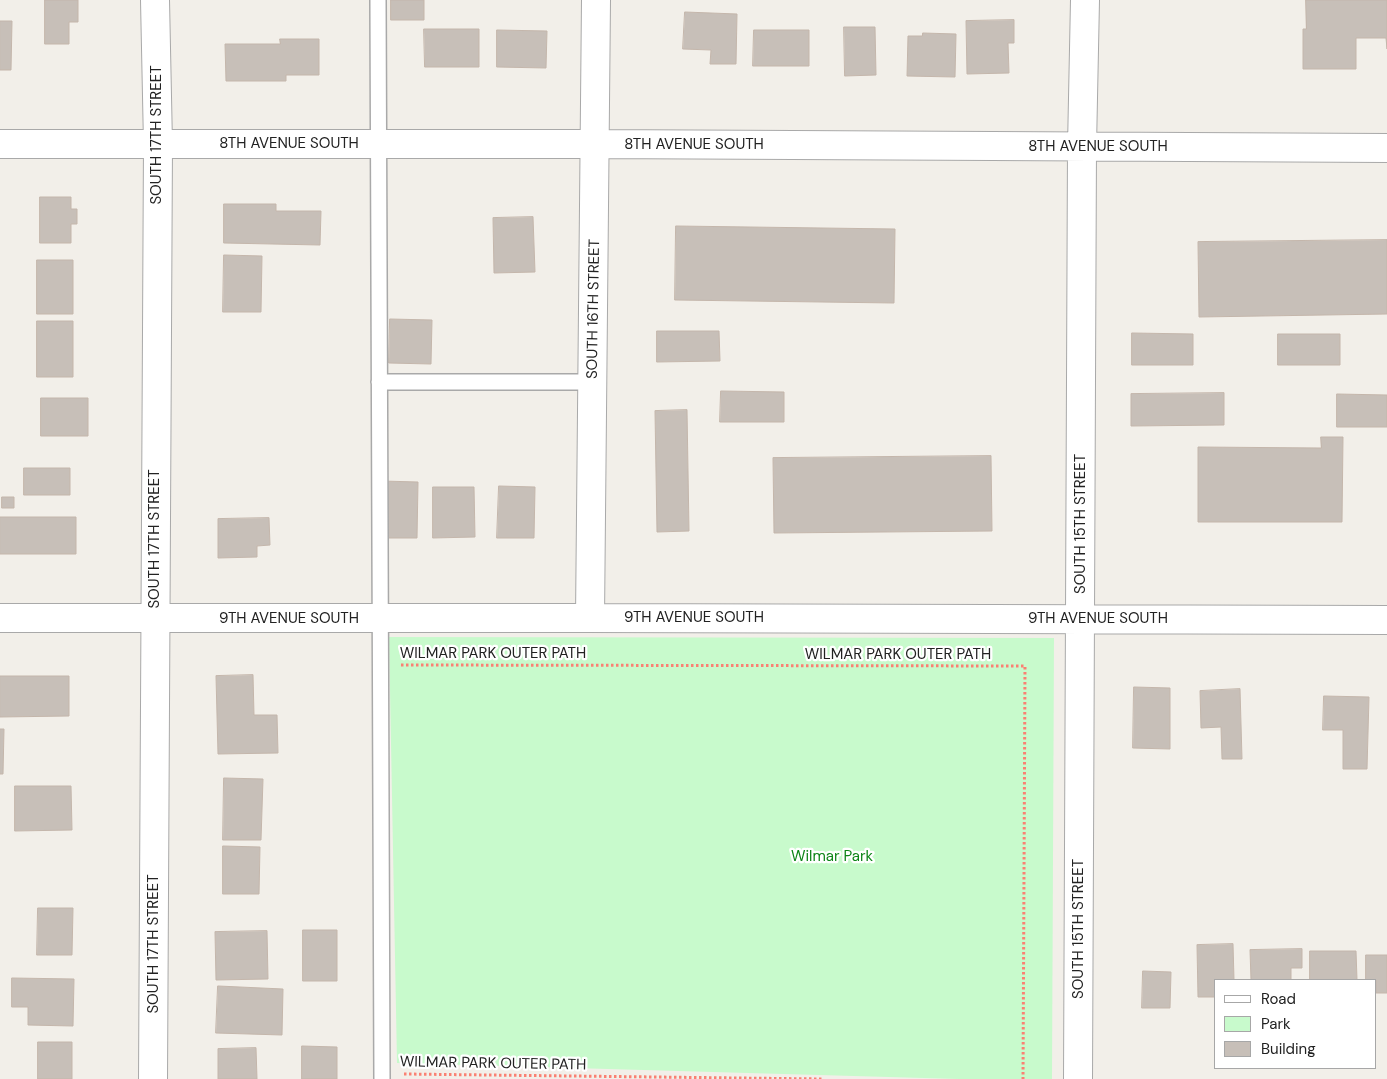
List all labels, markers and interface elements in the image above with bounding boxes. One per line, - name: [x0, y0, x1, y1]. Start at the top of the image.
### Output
- street label: SOUTH 17TH STREET: [148, 65, 166, 205]
- street label: 8TH AVENUE SOUTH: [219, 135, 359, 153]
- street label: 8TH AVENUE SOUTH: [624, 136, 764, 154]
- street label: 8TH AVENUE SOUTH: [1028, 138, 1168, 156]
- street label: SOUTH 16TH STREET: [584, 239, 604, 379]
- street label: SOUTH 15TH STREET: [1072, 454, 1090, 594]
- street label: SOUTH 17TH STREET: [146, 469, 164, 609]
- street label: 9TH AVENUE SOUTH: [624, 609, 764, 627]
- street label: 9TH AVENUE SOUTH: [219, 610, 359, 628]
- street label: 9TH AVENUE SOUTH: [1028, 610, 1168, 628]
- street label: WILMAR PARK OUTER PATH: [400, 645, 586, 663]
- street label: WILMAR PARK OUTER PATH: [805, 646, 991, 664]
- park label: Wilmar Park: [791, 848, 873, 866]
- street label: SOUTH 15TH STREET: [1070, 859, 1088, 999]
- street label: SOUTH 17TH STREET: [145, 874, 163, 1014]
- legend: [1214, 979, 1377, 1069]
- text: Road: [1261, 989, 1296, 1009]
- text: Park: [1261, 1014, 1291, 1034]
- text: Building: [1261, 1039, 1316, 1059]
- street label: WILMAR PARK OUTER PATH: [400, 1053, 586, 1075]

